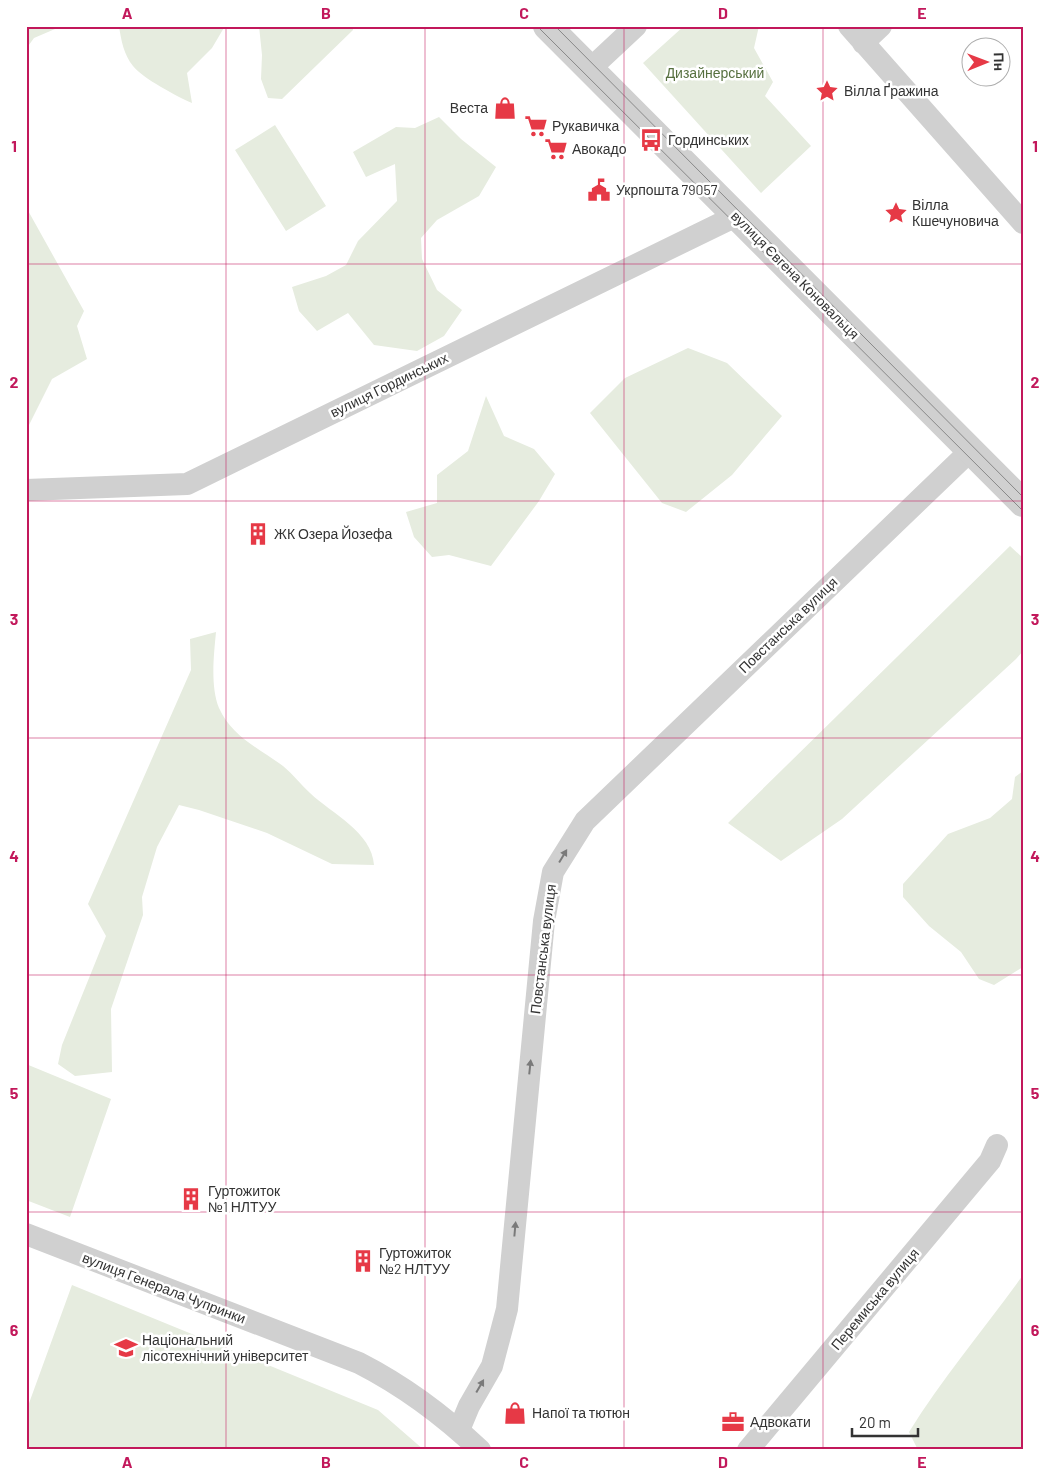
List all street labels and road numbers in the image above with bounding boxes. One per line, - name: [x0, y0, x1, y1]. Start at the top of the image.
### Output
- street label: вулиця Євгена Коновальця: [728, 207, 863, 342]
- street label: вулиця Гординських: [327, 349, 451, 420]
- street label: Повстанська вулиця: [735, 573, 841, 676]
- street label: Повстанська вулиця: [526, 883, 559, 1015]
- street label: Перемиська вулиця: [827, 1244, 922, 1353]
- street label: вулиця Генерала Чупринки: [80, 1248, 248, 1327]

